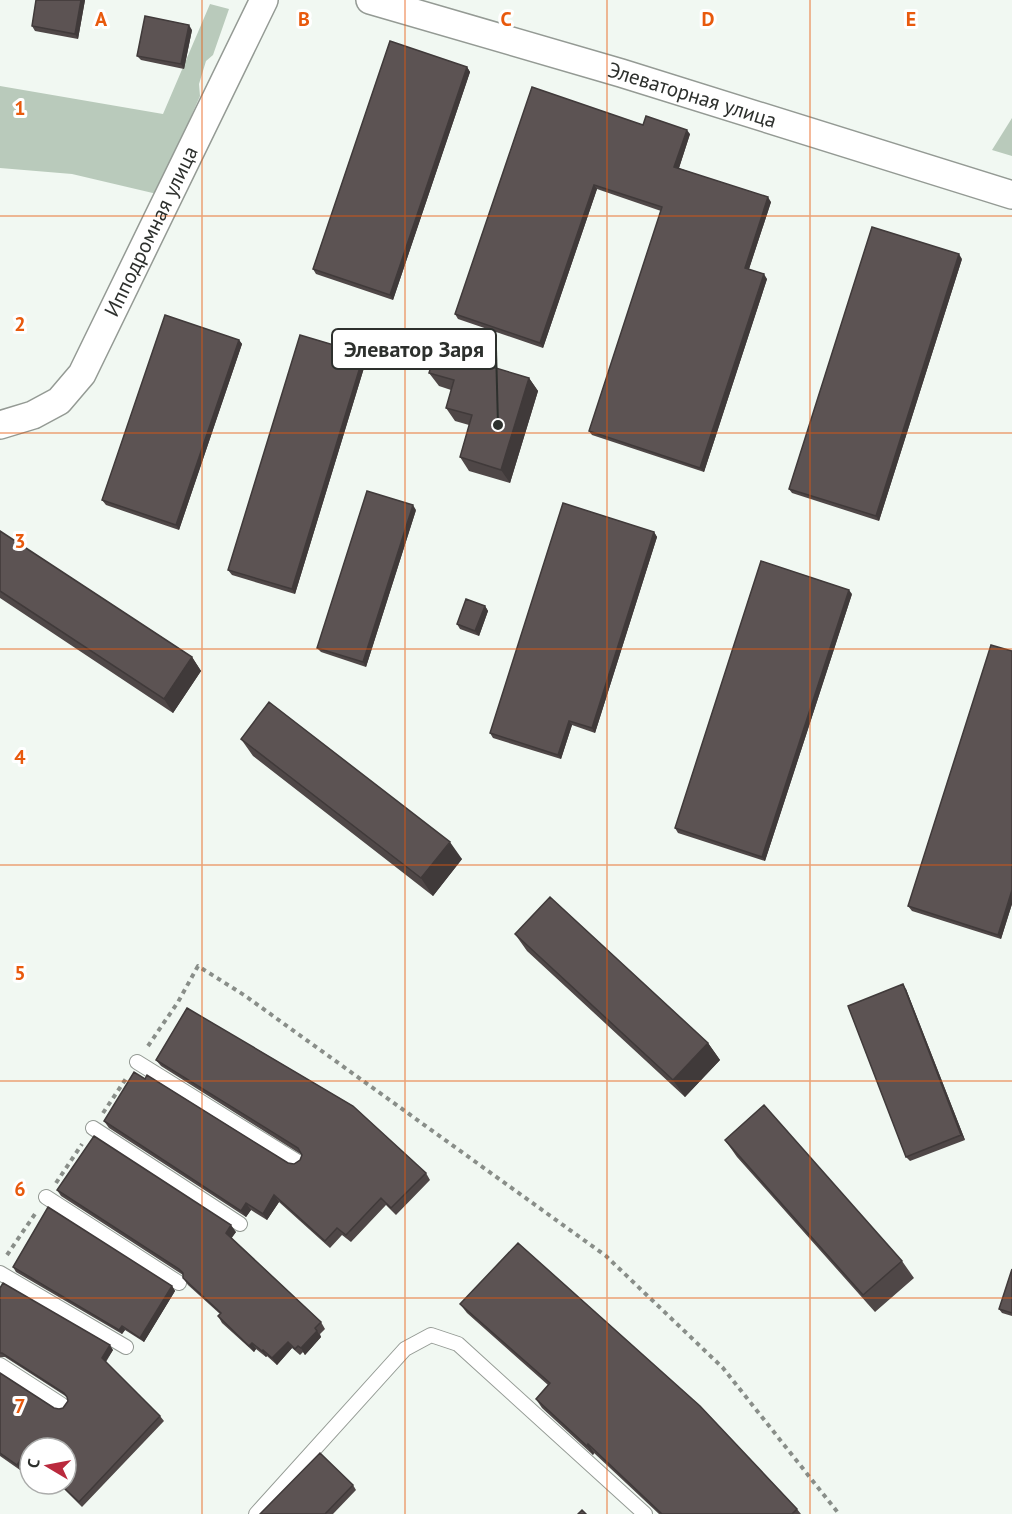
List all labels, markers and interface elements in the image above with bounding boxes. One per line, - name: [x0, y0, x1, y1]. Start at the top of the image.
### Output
- text: A: [95, 6, 108, 32]
- text: B: [298, 6, 310, 32]
- text: C: [500, 6, 512, 32]
- text: D: [702, 6, 715, 32]
- text: E: [906, 6, 916, 32]
- street label: Элеваторная улица: [605, 56, 780, 134]
- text: 1: [14, 95, 26, 121]
- street label: Ипподромная улица: [98, 142, 204, 321]
- text: 2: [14, 311, 26, 337]
- callout: Элеватор Заря: [332, 329, 496, 369]
- text: Элеватор Заря: [344, 335, 484, 363]
- text: 3: [14, 528, 26, 554]
- text: 4: [14, 744, 26, 770]
- text: 5: [14, 960, 26, 986]
- text: 6: [14, 1176, 26, 1202]
- text: 7: [14, 1393, 26, 1419]
- north arrow: [18, 1436, 78, 1496]
- text: С: [23, 1457, 44, 1470]

